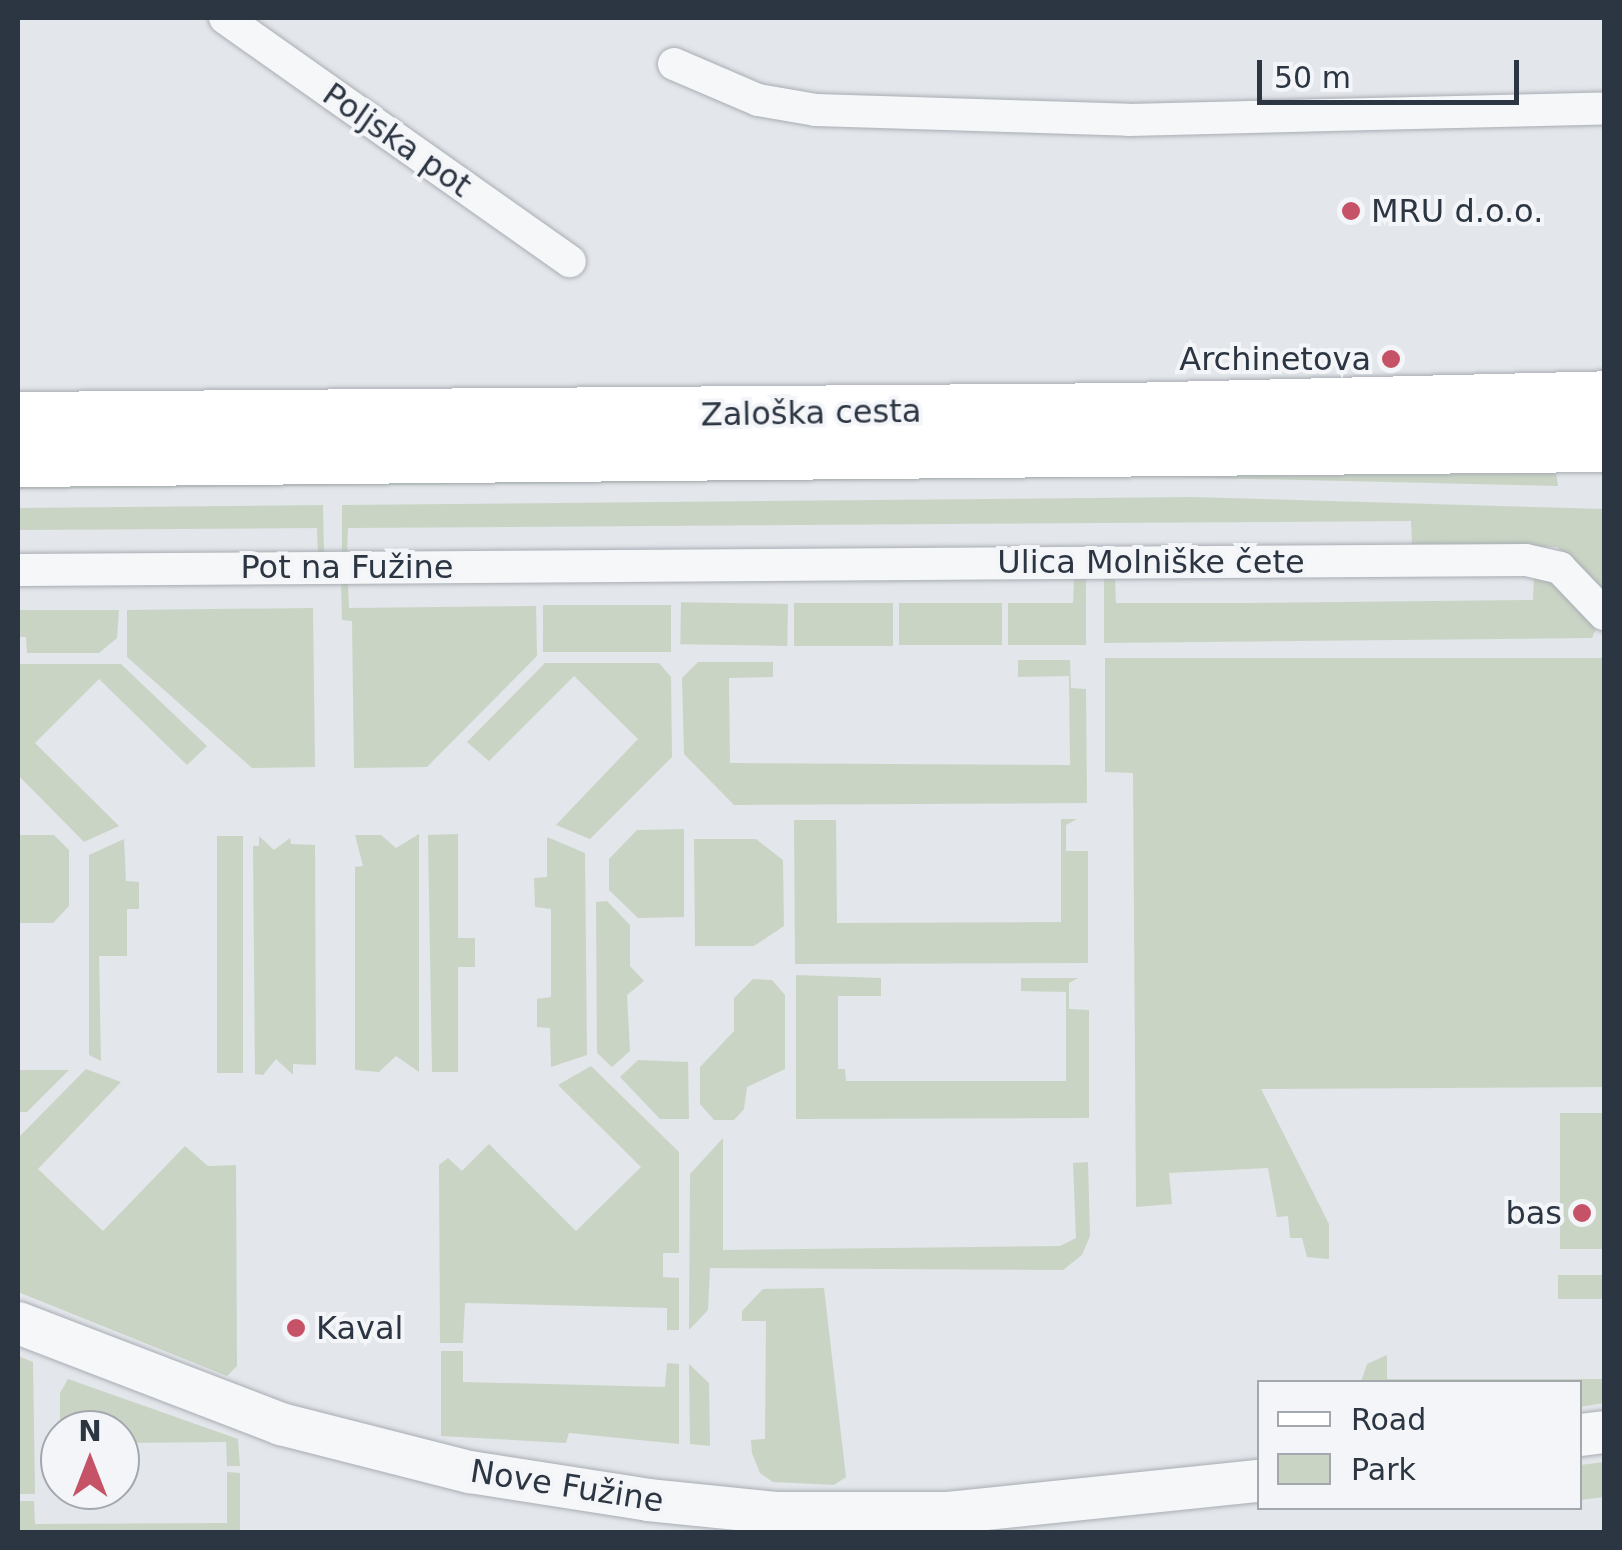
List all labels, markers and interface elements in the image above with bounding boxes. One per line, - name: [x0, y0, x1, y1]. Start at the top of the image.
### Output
- scale bar: [1262, 40, 1524, 102]
- text: 50 m: [1274, 60, 1351, 95]
- street label: Poljska pot: [315, 75, 479, 205]
- place label: MRU d.o.o.: [1371, 192, 1543, 230]
- marker: MRU d.o.o.: [1340, 200, 1362, 222]
- place label: Archinetova: [1179, 340, 1371, 378]
- marker: Archinetova: [1380, 348, 1402, 370]
- street label: Zaloška cesta: [700, 392, 922, 434]
- street label: Ulica Molniške čete: [997, 543, 1305, 581]
- street label: Pot na Fužine: [240, 548, 454, 586]
- place label: bas: [1505, 1194, 1562, 1232]
- marker: bas: [1571, 1202, 1593, 1224]
- place label: Kaval: [316, 1309, 403, 1347]
- marker: Kaval: [285, 1317, 307, 1339]
- legend: [1257, 1380, 1582, 1510]
- text: Road: [1351, 1402, 1426, 1437]
- north arrow: [40, 1410, 140, 1510]
- text: N: [78, 1415, 102, 1448]
- street label: Nove Fužine: [468, 1452, 666, 1520]
- text: Park: [1351, 1452, 1416, 1487]

